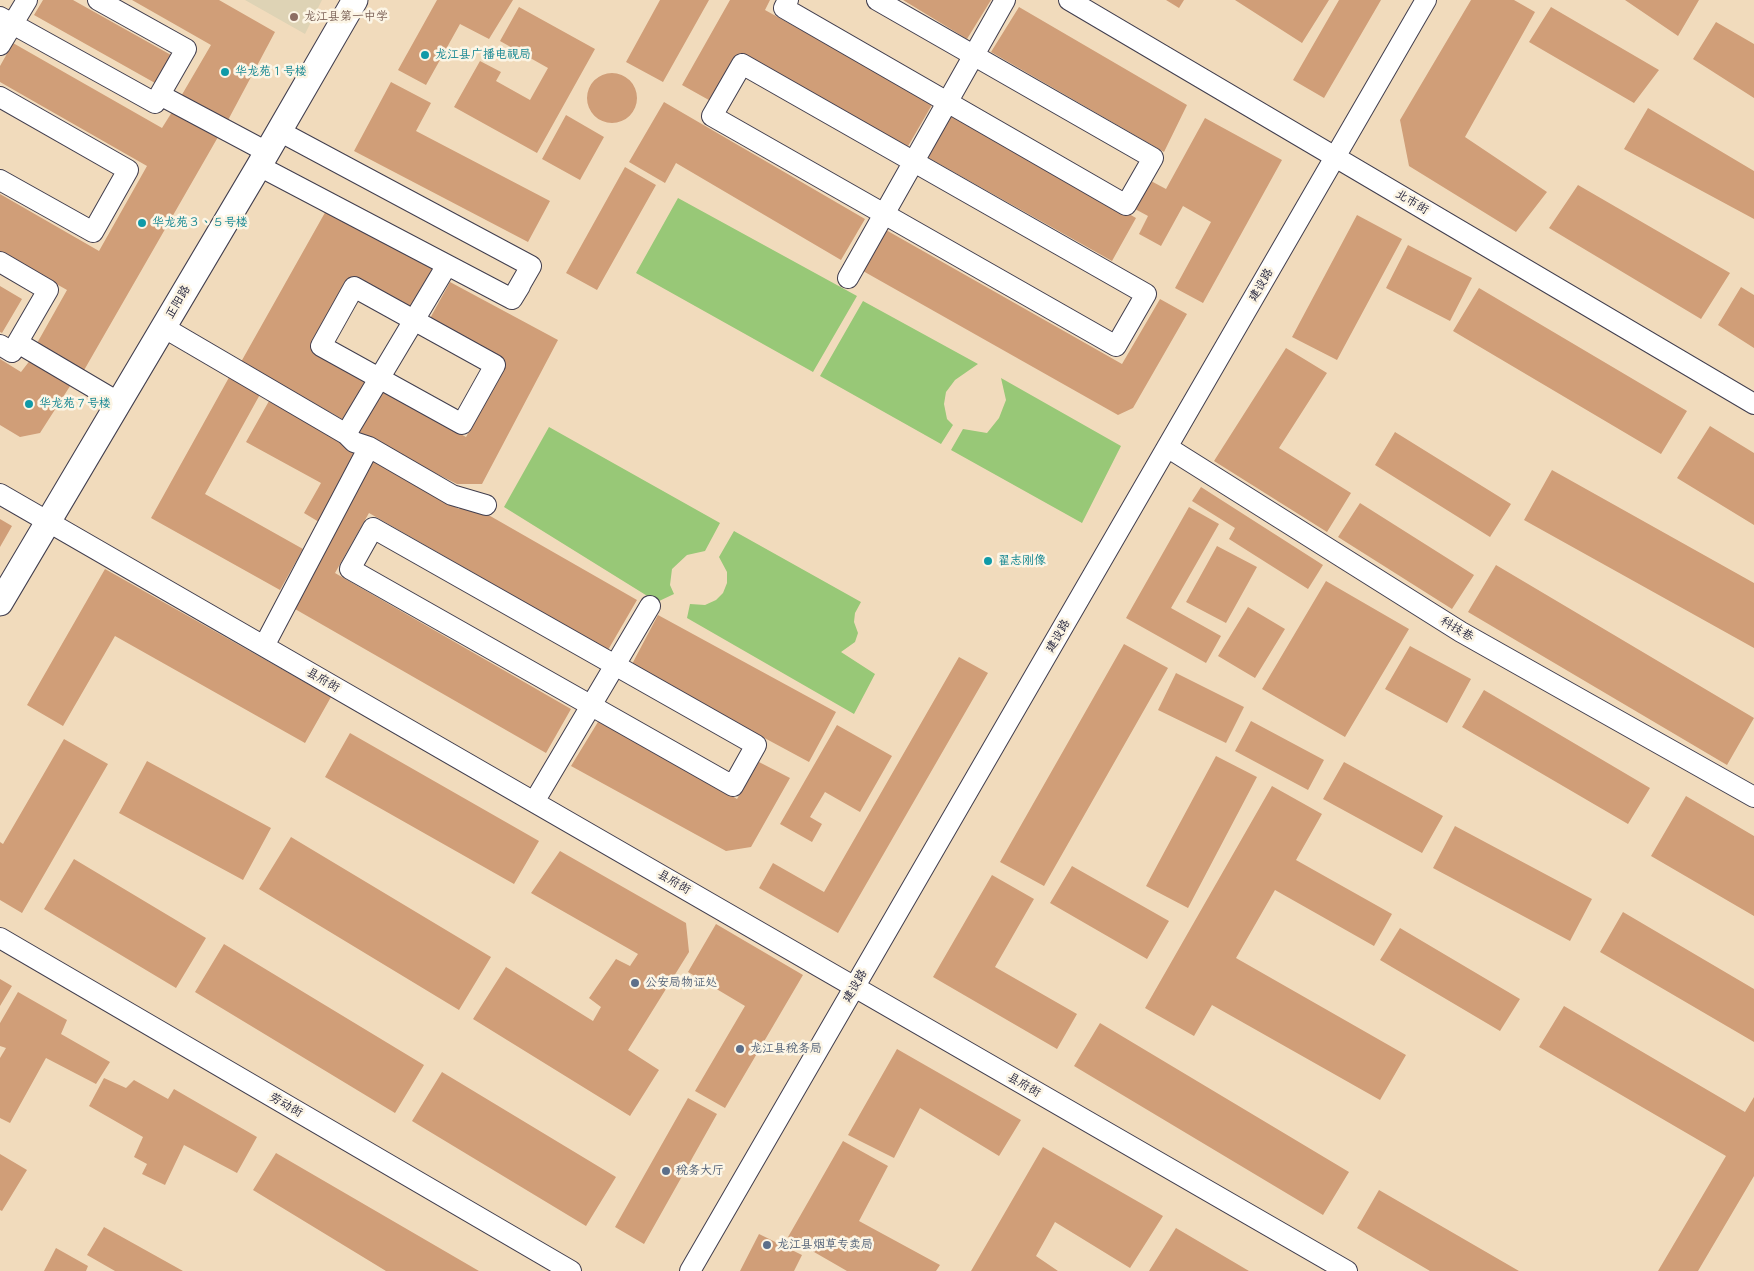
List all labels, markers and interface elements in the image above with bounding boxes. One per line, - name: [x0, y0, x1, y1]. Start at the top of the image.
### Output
- place label: 龙江县第一中学: [304, 10, 388, 24]
- marker: 龙江县第一中学: [288, 11, 300, 23]
- place label: 龙江县广播电视局: [435, 48, 531, 62]
- marker: 龙江县广播电视局: [419, 49, 431, 61]
- place label: 华龙苑１号楼: [235, 65, 307, 79]
- marker: 华龙苑１号楼: [219, 66, 231, 78]
- street label: 北市街: [1393, 187, 1431, 217]
- place label: 华龙苑３、５号楼: [152, 216, 248, 230]
- marker: 华龙苑３、５号楼: [136, 217, 148, 229]
- street label: 建设路: [1246, 266, 1276, 304]
- street label: 正阳路: [163, 283, 193, 321]
- place label: 华龙苑７号楼: [39, 397, 111, 411]
- marker: 华龙苑７号楼: [23, 398, 35, 410]
- place label: 翟志刚像: [998, 554, 1046, 568]
- marker: 翟志刚像: [982, 555, 994, 567]
- street label: 科技巷: [1438, 614, 1476, 644]
- street label: 建设路: [1043, 617, 1073, 655]
- street label: 县府街: [304, 665, 342, 695]
- street label: 县府街: [655, 867, 693, 897]
- street label: 建设路: [840, 967, 870, 1005]
- place label: 公安局物证处: [645, 976, 717, 990]
- marker: 公安局物证处: [629, 977, 641, 989]
- place label: 龙江县税务局: [750, 1042, 822, 1056]
- marker: 龙江县税务局: [734, 1043, 746, 1055]
- street label: 县府街: [1005, 1070, 1043, 1100]
- street label: 劳动街: [267, 1090, 305, 1120]
- place label: 税务大厅: [676, 1164, 724, 1178]
- marker: 税务大厅: [660, 1165, 672, 1177]
- place label: 龙江县烟草专卖局: [777, 1238, 873, 1252]
- marker: 龙江县烟草专卖局: [761, 1239, 773, 1251]

